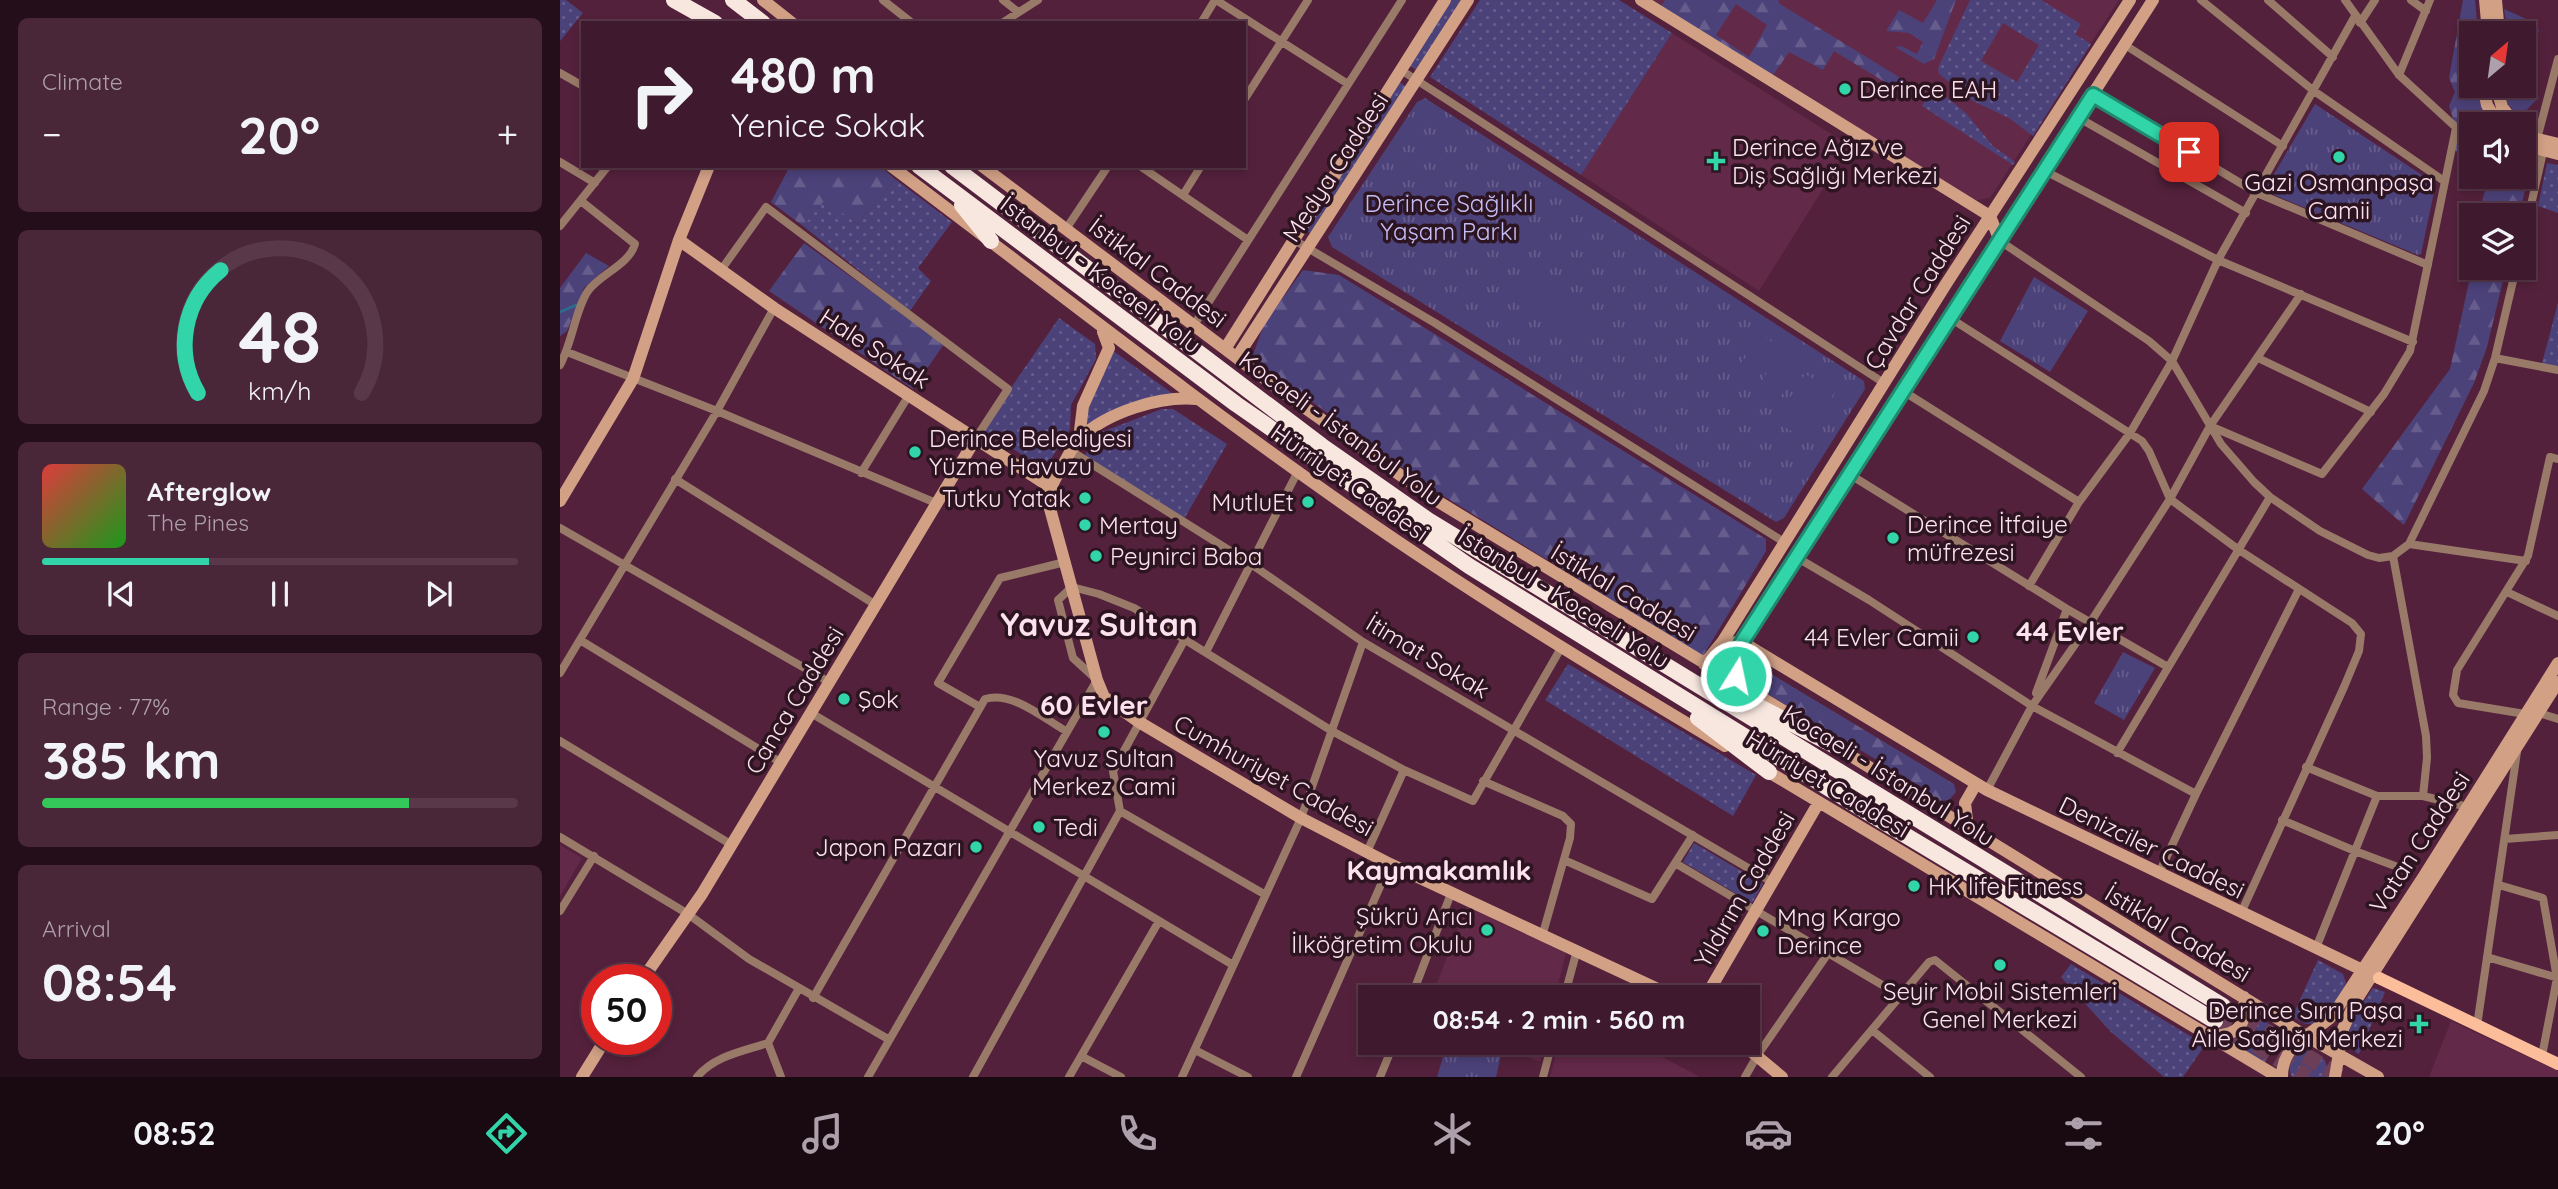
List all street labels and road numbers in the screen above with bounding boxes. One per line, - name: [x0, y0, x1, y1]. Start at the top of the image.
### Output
- street label: Medya Caddesi: [1276, 87, 1394, 247]
- street label: İstanbul - Kocaeli Yolu: [995, 189, 1207, 359]
- street label: Çavdar Caddesi: [1857, 209, 1977, 375]
- street label: İstiklal Caddesi: [1083, 210, 1233, 334]
- street label: Hale Sokak: [814, 301, 936, 395]
- street label: Kocaeli - İstanbul Yolu: [1234, 344, 1448, 512]
- street label: Hürriyet Caddesi: [1265, 416, 1435, 548]
- street label: İstanbul - Kocaeli Yolu: [1453, 520, 1675, 674]
- street label: İstiklal Caddesi: [1546, 537, 1702, 647]
- street label: İtimat Sokak: [1361, 607, 1495, 705]
- street label: Canca Caddesi: [738, 621, 850, 779]
- street label: Kocaeli - İstanbul Yolu: [1778, 698, 2000, 852]
- street label: Cumhuriyet Caddesi: [1169, 708, 1379, 842]
- street label: Hürriyet Caddesi: [1741, 722, 1915, 844]
- street label: Vatan Caddesi: [2362, 766, 2476, 918]
- street label: Denizciler Caddesi: [2054, 789, 2250, 905]
- street label: Yıldırım Caddesi: [1687, 805, 1801, 973]
- street label: İstiklal Caddesi: [2100, 878, 2256, 988]

